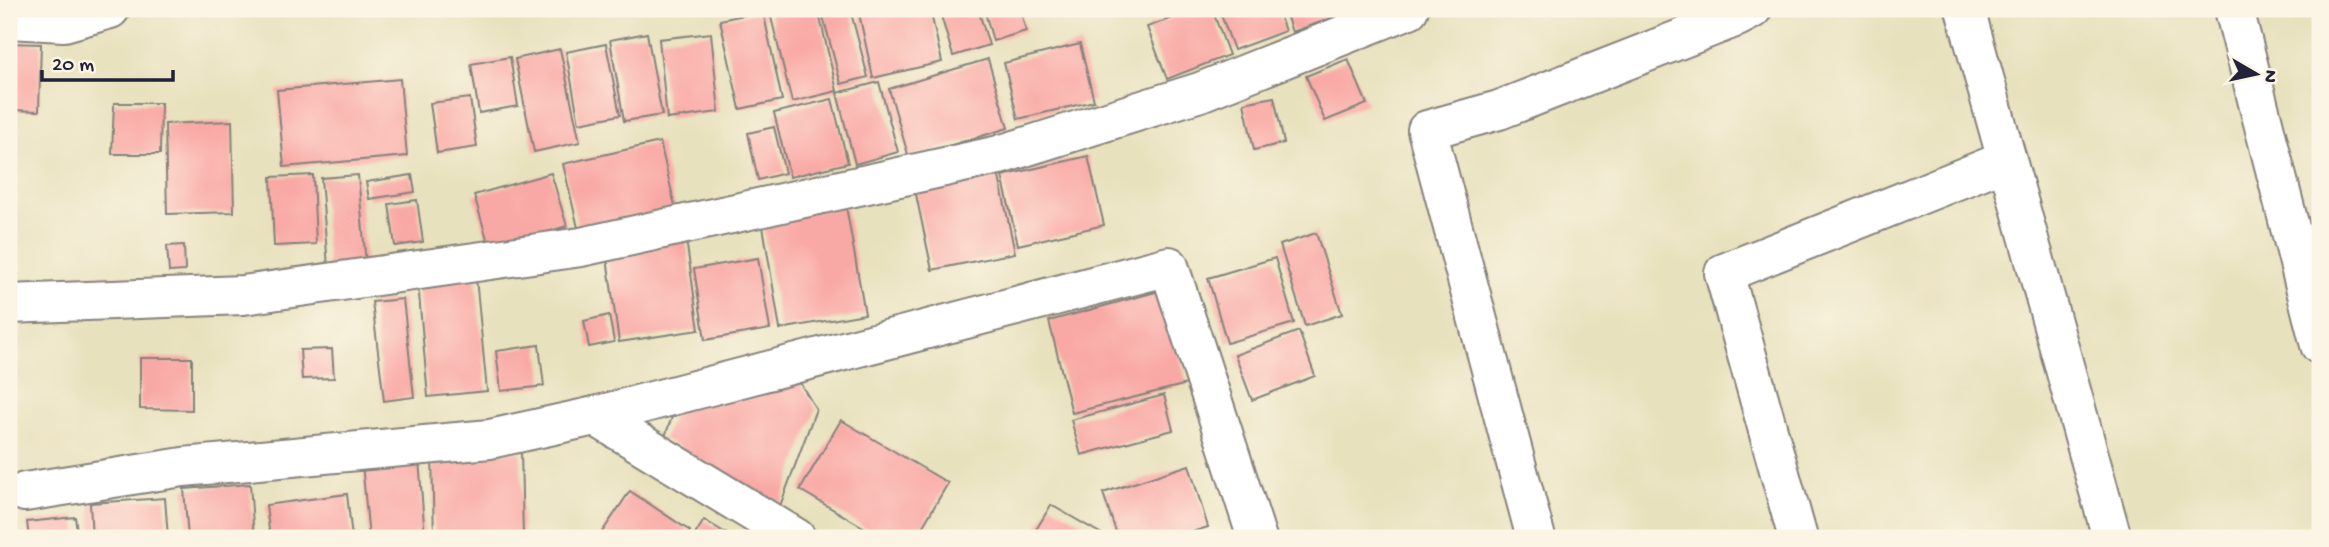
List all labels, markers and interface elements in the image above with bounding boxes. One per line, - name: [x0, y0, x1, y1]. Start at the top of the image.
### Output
- scale bar: [42, 38, 173, 82]
- north arrow: [2220, 38, 2290, 108]
- text: 20 m: [52, 54, 94, 79]
- text: N: [2257, 68, 2282, 84]

